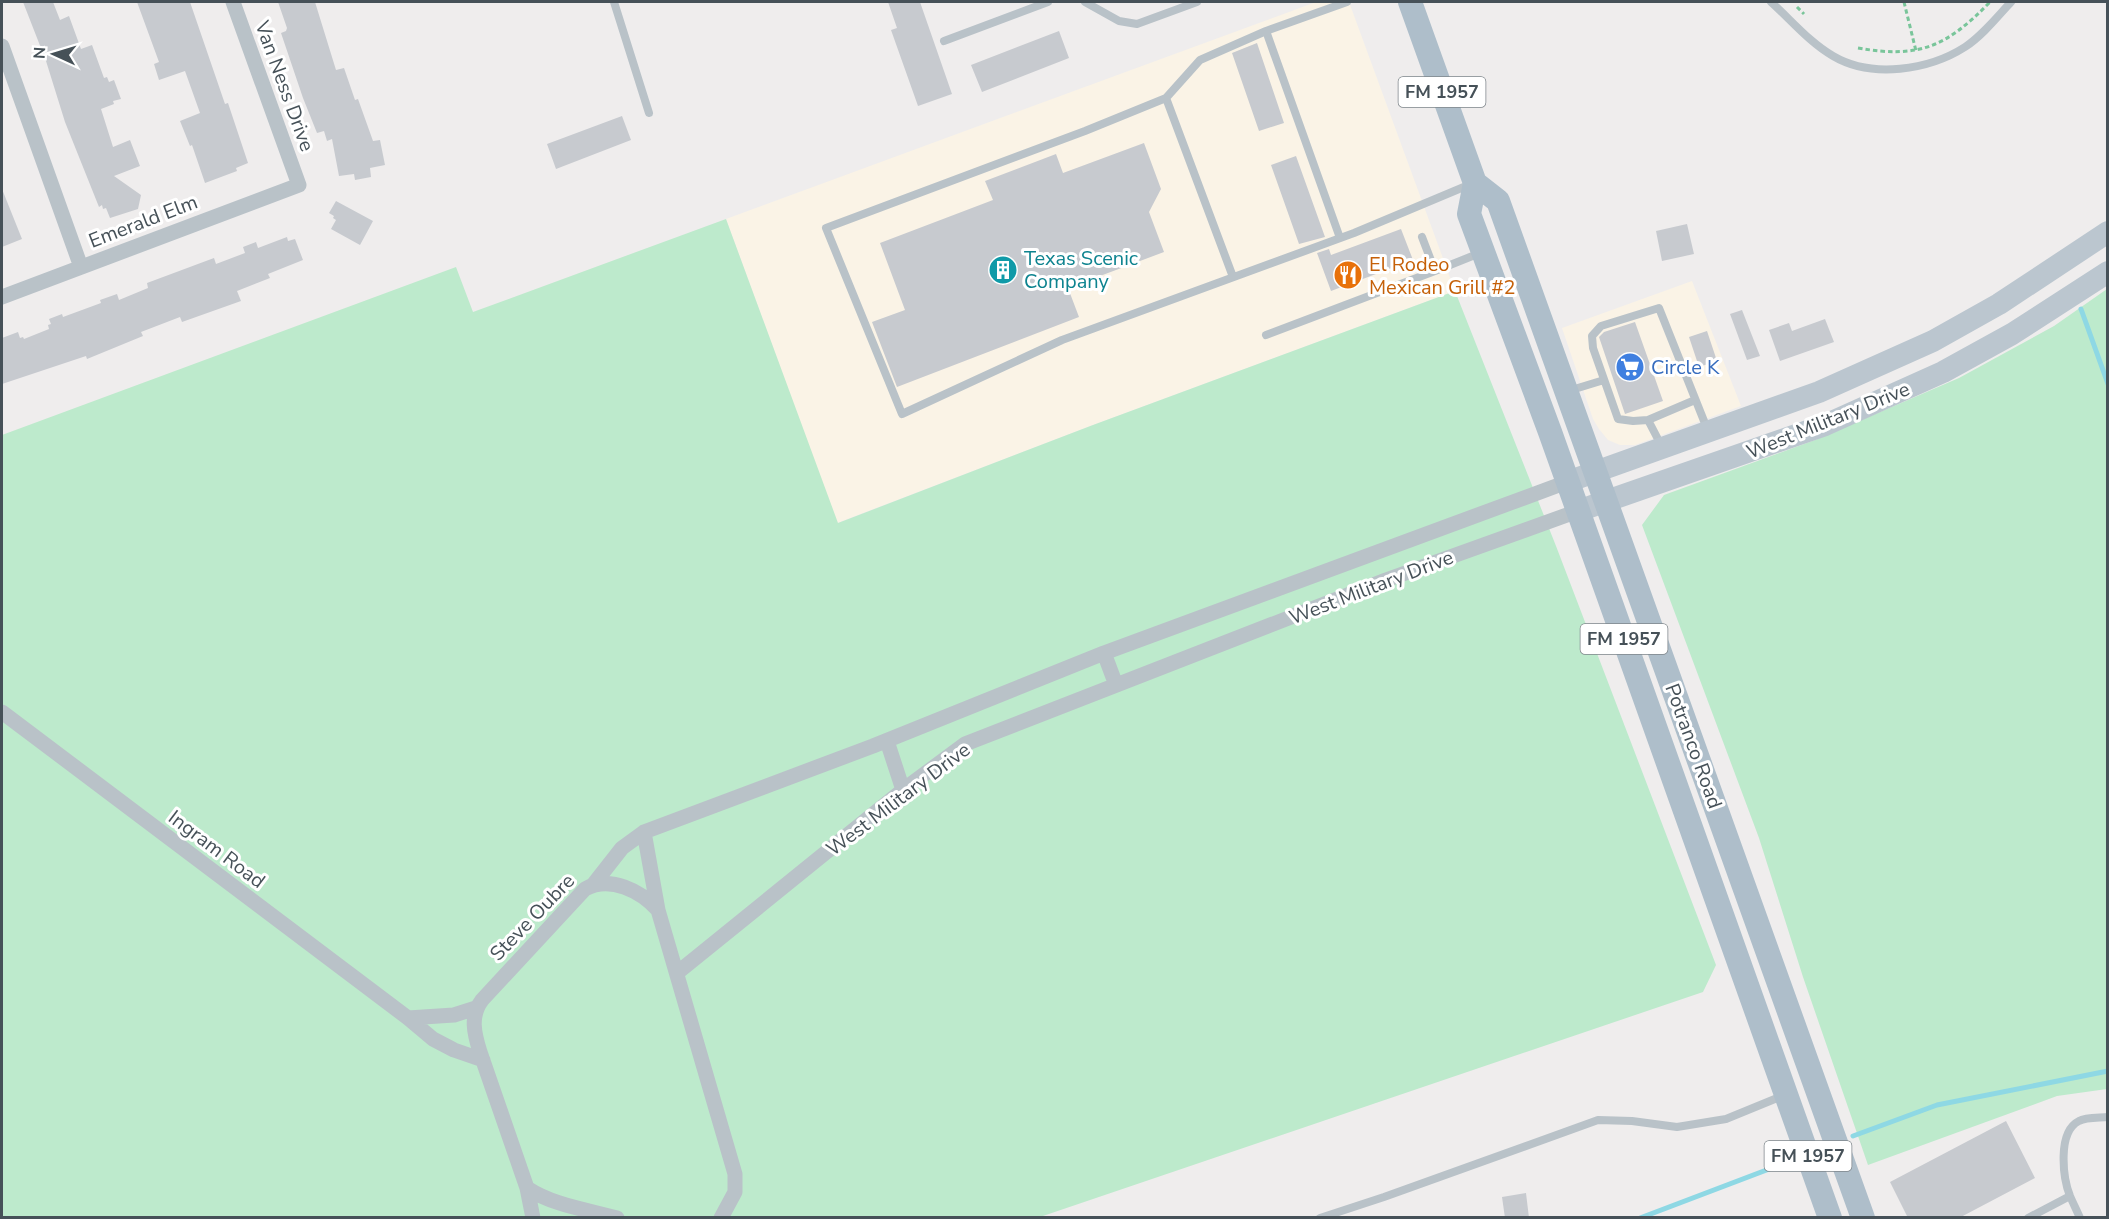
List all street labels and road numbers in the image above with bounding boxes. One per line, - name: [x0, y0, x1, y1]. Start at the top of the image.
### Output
- street label: Van Ness Drive: [248, 16, 321, 155]
- road number: FM 1957: [1398, 77, 1486, 107]
- street label: Emerald Elm: [85, 188, 201, 255]
- street label: West Military Drive: [1743, 375, 1914, 466]
- street label: West Military Drive: [1285, 544, 1457, 631]
- road number: FM 1957: [1580, 624, 1668, 654]
- street label: Potranco Road: [1658, 680, 1729, 812]
- street label: West Military Drive: [821, 736, 976, 862]
- street label: Ingram Road: [163, 804, 271, 895]
- street label: Steve Oubre: [484, 868, 581, 967]
- road number: FM 1957: [1764, 1141, 1852, 1171]

